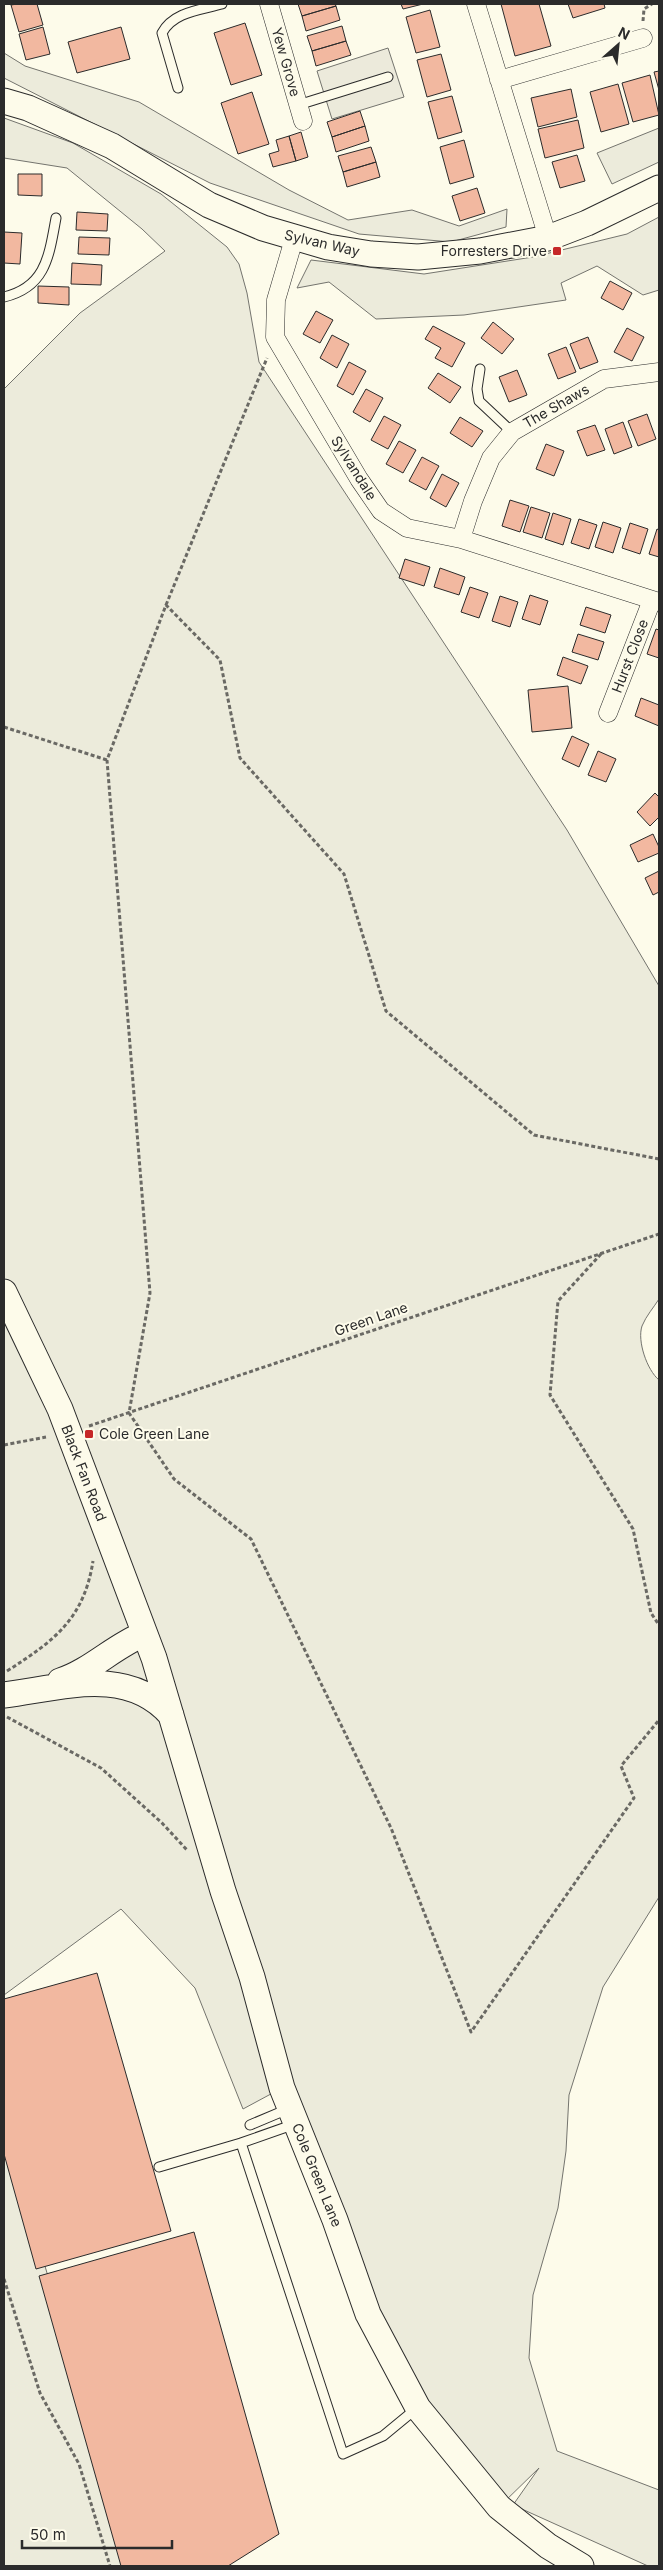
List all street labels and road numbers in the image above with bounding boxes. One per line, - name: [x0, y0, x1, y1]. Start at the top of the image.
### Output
- street label: Yew Grove: [269, 25, 304, 98]
- street label: Sylvan Way: [283, 226, 362, 259]
- street label: The Shaws: [520, 380, 592, 431]
- street label: Sylvandale: [328, 433, 381, 503]
- street label: Hurst Close: [608, 617, 651, 695]
- street label: Green Lane: [332, 1298, 410, 1339]
- street label: Black Fan Road: [58, 1422, 111, 1523]
- street label: Cole Green Lane: [289, 2120, 346, 2229]

